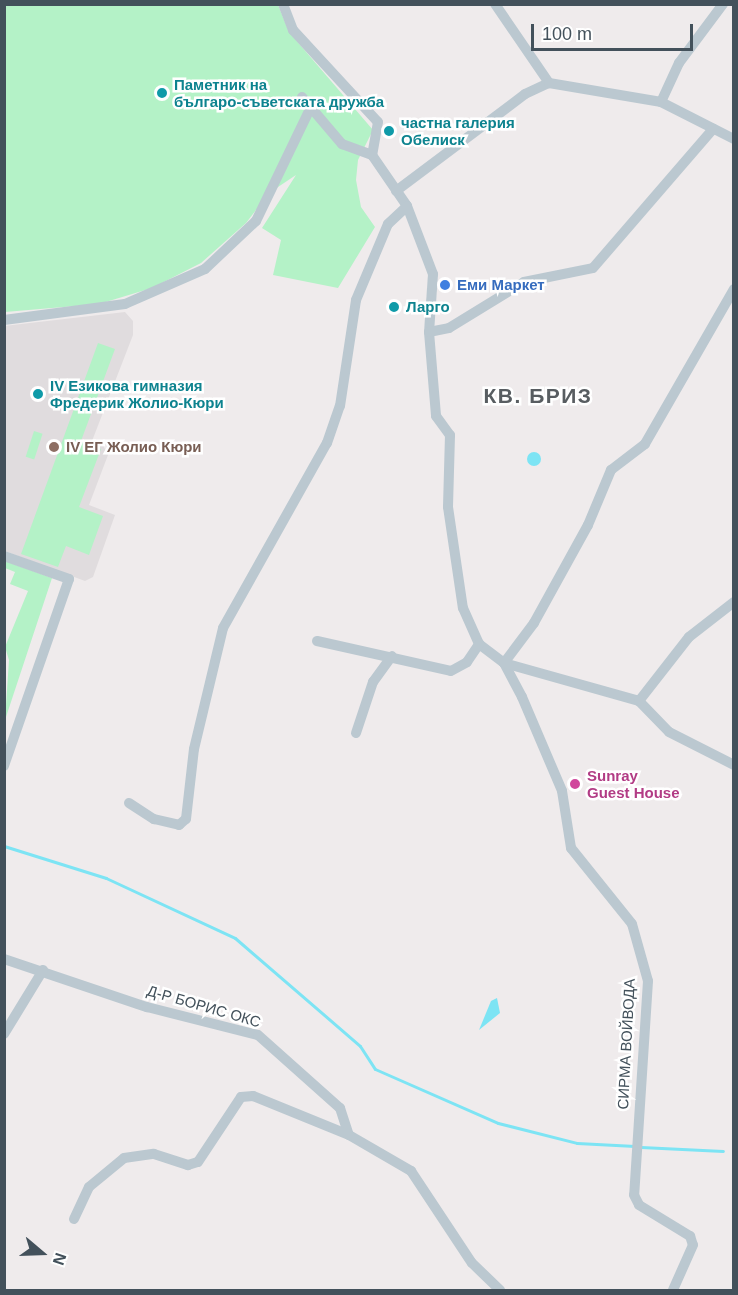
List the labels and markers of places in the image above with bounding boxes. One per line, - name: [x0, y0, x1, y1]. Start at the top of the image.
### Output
- place label: Паметник на българо-съветската дружба: [174, 75, 384, 110]
- marker: Паметник на българо-съветската дружба: [155, 86, 169, 100]
- place label: частна галерия Обелиск: [401, 113, 515, 148]
- marker: частна галерия Обелиск: [382, 124, 396, 138]
- place label: Еми Маркет: [457, 276, 545, 294]
- marker: Еми Маркет: [438, 278, 452, 292]
- place label: Ларго: [406, 298, 450, 316]
- marker: Ларго: [387, 300, 401, 314]
- place label: IV Езикова гимназия Фредерик Жолио-Кюри: [50, 376, 224, 411]
- marker: IV Езикова гимназия Фредерик Жолио-Кюри: [31, 387, 45, 401]
- place label: IV ЕГ Жолио Кюри: [66, 438, 202, 456]
- marker: IV ЕГ Жолио Кюри: [47, 440, 61, 454]
- place label: Sunray Guest House: [587, 766, 680, 801]
- marker: Sunray Guest House: [568, 777, 582, 791]

